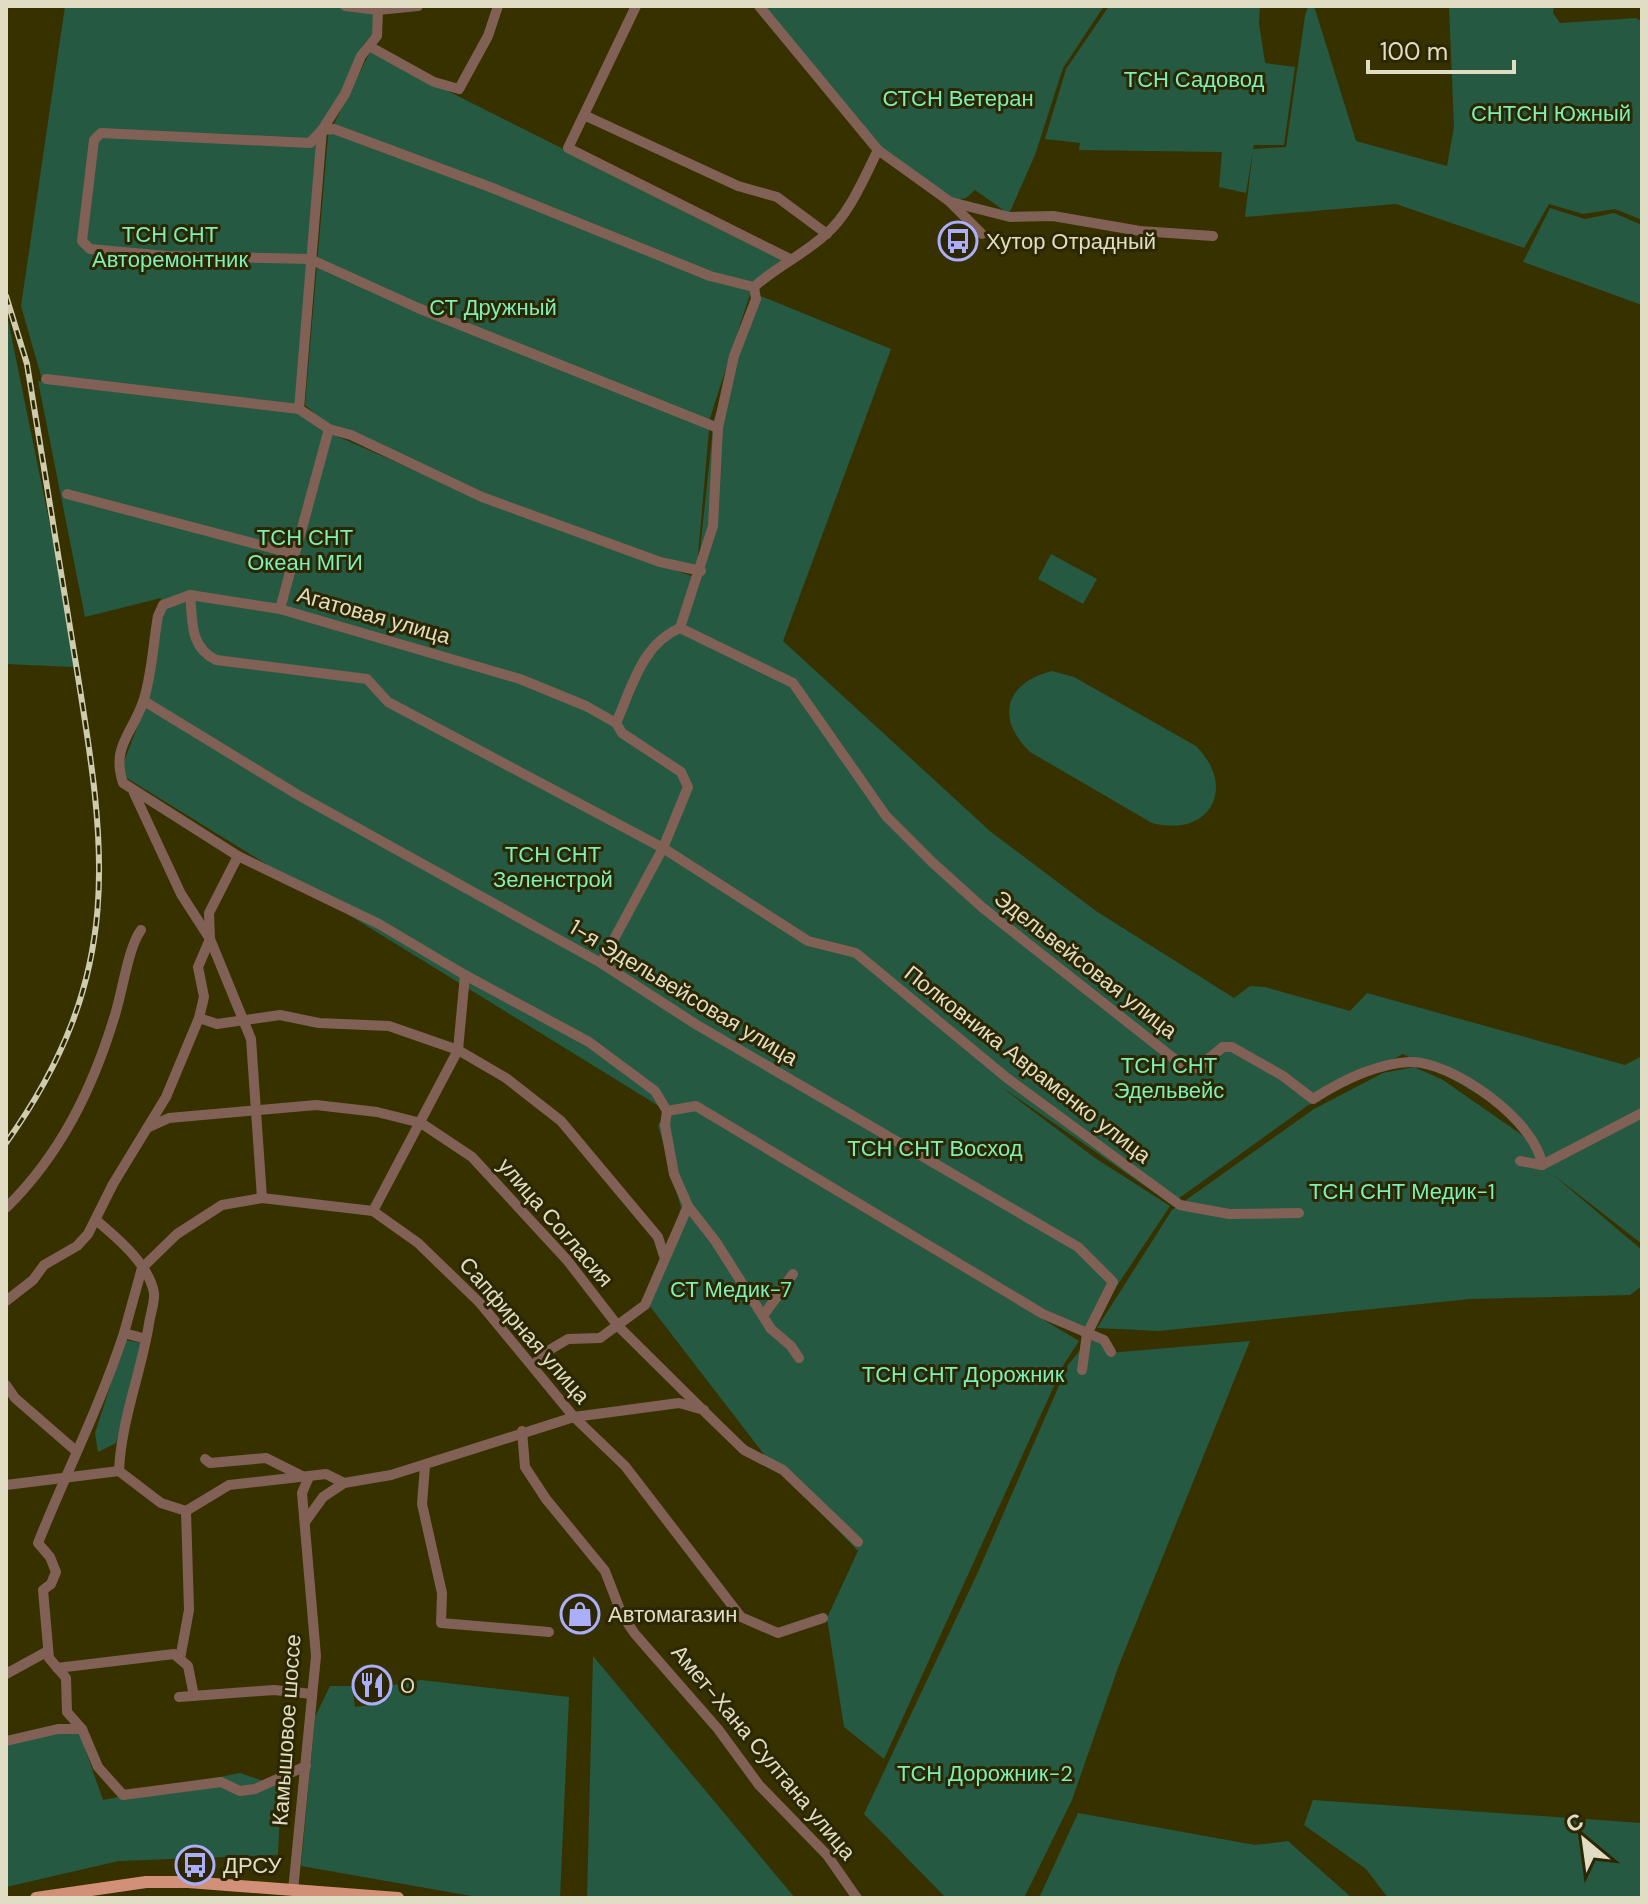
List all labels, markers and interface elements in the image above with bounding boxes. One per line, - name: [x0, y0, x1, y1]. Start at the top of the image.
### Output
- scale bar: [1368, 24, 1514, 74]
- text: 100 m: [1380, 36, 1448, 67]
- park label: ТСН Садовод: [1124, 65, 1264, 94]
- park label: СТСН Ветеран: [882, 84, 1034, 113]
- park label: СНТСН Южный: [1471, 99, 1631, 128]
- park label: ТСН СНТ Авторемонтник: [92, 220, 248, 274]
- bus stop icon: Хутор Отрадный: [937, 220, 979, 262]
- place label: Хутор Отрадный: [986, 227, 1156, 256]
- park label: СТ Дружный: [429, 293, 557, 322]
- park label: ТСН СНТ Океан МГИ: [247, 523, 363, 577]
- street label: Агатовая улица: [294, 580, 455, 651]
- park label: ТСН СНТ Зеленстрой: [493, 840, 613, 894]
- street label: Эдельвейсовая улица: [988, 884, 1184, 1046]
- street label: 1-я Эдельвейсовая улица: [564, 913, 804, 1073]
- street label: Полковника Авраменко улица: [898, 959, 1158, 1170]
- park label: ТСН СНТ Эдельвейс: [1114, 1051, 1224, 1105]
- park label: ТСН СНТ Восход: [847, 1134, 1023, 1163]
- street label: улица Согласия: [491, 1152, 620, 1293]
- park label: ТСН СНТ Медик-1: [1309, 1177, 1495, 1206]
- street label: Сапфирная улица: [453, 1251, 597, 1410]
- park label: СТ Медик-7: [670, 1275, 792, 1304]
- park label: ТСН СНТ Дорожник: [862, 1360, 1065, 1389]
- shop icon: Автомагазин: [559, 1593, 601, 1635]
- place label: Автомагазин: [608, 1600, 737, 1629]
- street label: Камышовое шоссе: [265, 1633, 308, 1827]
- street label: Амет-Хана Султана улица: [665, 1639, 863, 1867]
- restaurant icon: 0: [351, 1664, 393, 1706]
- place label: 0: [400, 1671, 415, 1700]
- park label: ТСН Дорожник-2: [897, 1759, 1073, 1788]
- north arrow: [1544, 1800, 1624, 1880]
- text: С: [1561, 1806, 1589, 1839]
- bus stop icon: ДРСУ: [174, 1844, 216, 1886]
- place label: ДРСУ: [223, 1851, 282, 1880]

